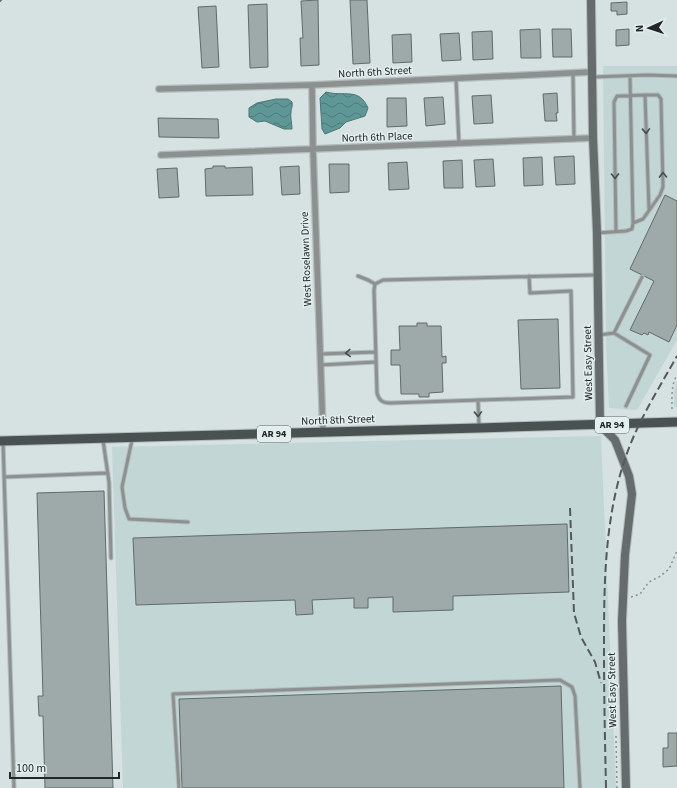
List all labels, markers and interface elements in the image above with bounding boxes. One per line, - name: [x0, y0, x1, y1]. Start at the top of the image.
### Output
- north arrow: [629, 8, 669, 48]
- text: N: [632, 24, 647, 33]
- street label: North 6th Street: [338, 63, 412, 81]
- street label: North 6th Place: [341, 128, 413, 146]
- one-way arrow: [642, 128, 650, 134]
- one-way arrow: [658, 172, 667, 178]
- one-way arrow: [611, 173, 619, 179]
- street label: West Roselawn Drive: [297, 211, 315, 307]
- street label: West Easy Street: [580, 325, 596, 401]
- one-way arrow: [345, 349, 351, 357]
- street label: North 8th Street: [301, 411, 375, 429]
- one-way arrow: [474, 411, 482, 417]
- road number: AR 94: [595, 417, 629, 433]
- road number: AR 94: [257, 426, 291, 442]
- street label: West Easy Street: [604, 652, 620, 728]
- scale bar: [10, 754, 119, 780]
- text: 100 m: [16, 760, 46, 777]

